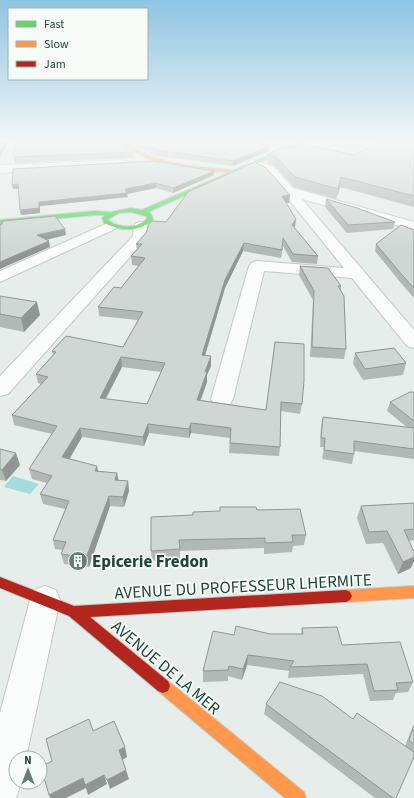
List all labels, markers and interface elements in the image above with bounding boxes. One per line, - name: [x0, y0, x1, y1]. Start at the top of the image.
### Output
- legend: [8, 8, 148, 80]
- text: Fast: [44, 16, 64, 33]
- text: Slow: [44, 36, 69, 53]
- text: Jam: [44, 56, 66, 73]
- building icon: Epicerie Fredon: [67, 550, 89, 572]
- place label: Epicerie Fredon: [92, 550, 209, 574]
- street label: AVENUE DU PROFESSEUR LHERMITE: [114, 568, 372, 606]
- street label: AVENUE DE LA MER: [106, 615, 225, 721]
- north arrow: [8, 750, 48, 790]
- text: N: [24, 753, 32, 768]

